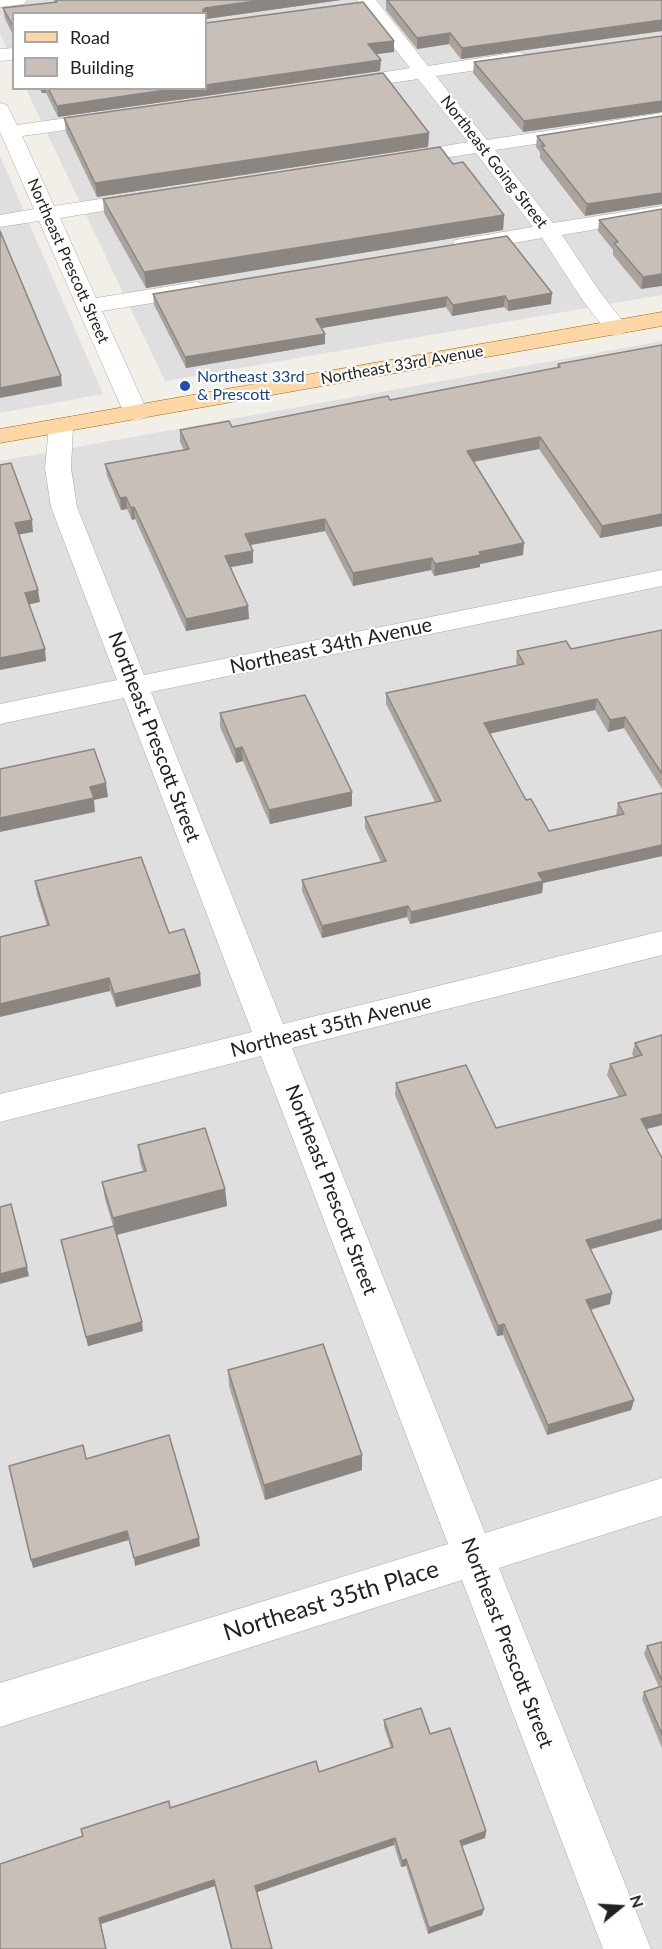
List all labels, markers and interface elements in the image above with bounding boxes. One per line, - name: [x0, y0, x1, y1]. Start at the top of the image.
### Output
- legend: [12, 12, 207, 90]
- text: Road: [70, 26, 110, 48]
- text: Building: [70, 56, 134, 78]
- street label: Northeast Going Street: [436, 92, 552, 232]
- street label: Northeast Prescott Street: [23, 176, 113, 346]
- street label: Northeast 33rd Avenue: [319, 341, 485, 389]
- place label: Northeast 33rd & Prescott: [197, 367, 305, 405]
- marker: Northeast 33rd & Prescott: [178, 379, 192, 393]
- street label: Northeast 34th Avenue: [228, 613, 434, 679]
- street label: Northeast Prescott Street: [103, 628, 205, 846]
- street label: Northeast 35th Avenue: [228, 989, 434, 1063]
- street label: Northeast Prescott Street: [280, 1081, 382, 1299]
- street label: Northeast Prescott Street: [456, 1534, 558, 1752]
- street label: Northeast 35th Place: [220, 1555, 442, 1647]
- north arrow: [590, 1877, 650, 1937]
- text: N: [627, 1892, 649, 1910]

